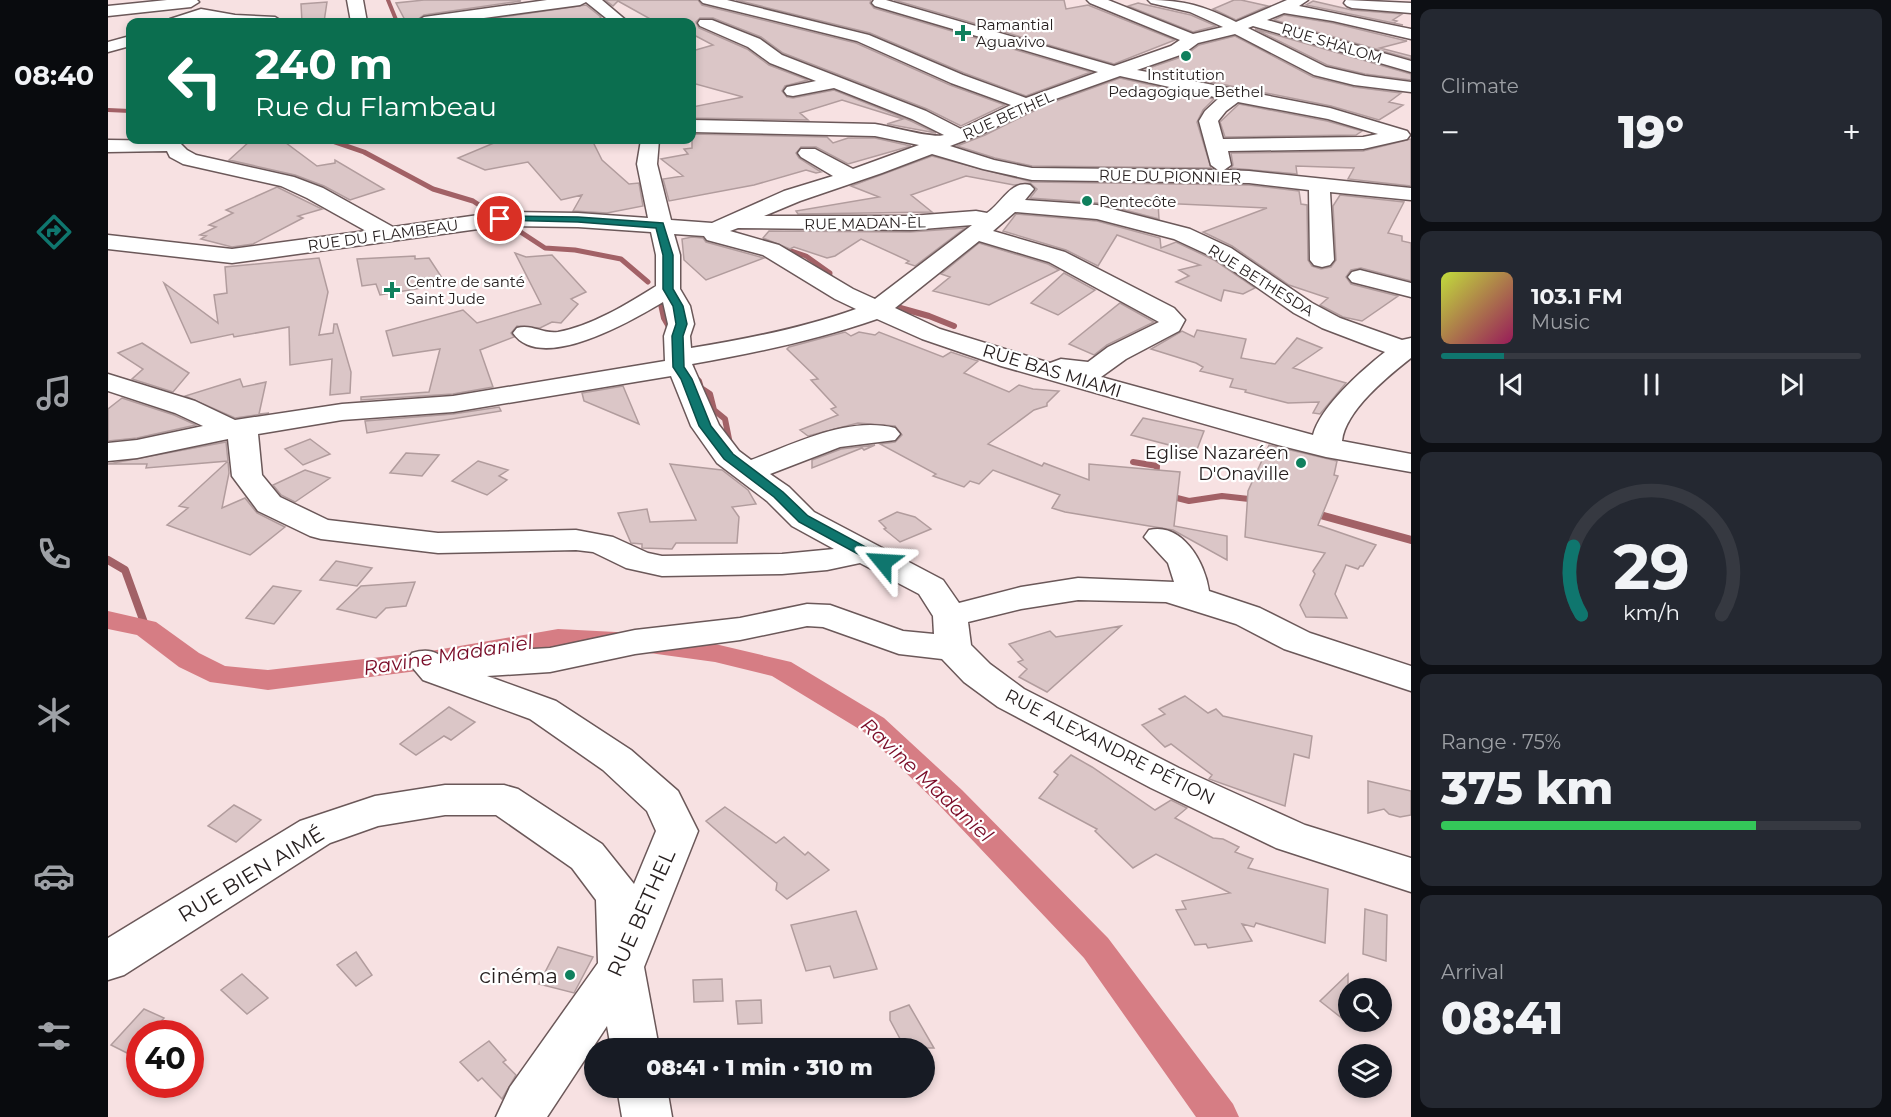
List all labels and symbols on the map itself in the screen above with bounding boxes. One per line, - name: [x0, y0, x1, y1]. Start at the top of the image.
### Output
- place label: Ramantial Aguavivo: [976, 15, 1054, 51]
- street label: RUE SHALOM: [1279, 19, 1385, 67]
- marker: Ramantial Aguavivo: [954, 24, 972, 42]
- marker: Institution Pedagogique Bethel: [1179, 49, 1193, 63]
- place label: Institution Pedagogique Bethel: [1108, 65, 1264, 101]
- street label: RUE BETHEL: [960, 86, 1057, 144]
- street label: RUE DU PIONNIER: [1099, 165, 1242, 187]
- place label: Pentecôte: [1099, 192, 1176, 211]
- pin: [474, 193, 525, 244]
- marker: Pentecôte: [1080, 194, 1094, 208]
- street label: RUE MADAN-ÈL: [804, 212, 926, 234]
- street label: RUE DU FLAMBEAU: [306, 215, 460, 255]
- street label: RUE BETHESDA: [1205, 240, 1318, 320]
- place label: Centre de santé Saint Jude: [406, 272, 525, 308]
- marker: Centre de santé Saint Jude: [383, 281, 401, 299]
- street label: RUE BAS MIAMI: [980, 339, 1124, 403]
- place label: Eglise Nazaréen D'Onaville: [1145, 442, 1289, 485]
- marker: Eglise Nazaréen D'Onaville: [1294, 456, 1308, 470]
- position arrow: [851, 530, 915, 594]
- water label: Ravine Madaniel: [362, 630, 535, 680]
- street label: RUE ALEXANDRE PÉTION: [1001, 684, 1219, 810]
- water label: Ravine Madaniel: [856, 713, 998, 848]
- street label: RUE BIEN AIMÉ: [174, 821, 328, 927]
- street label: RUE BETHEL: [602, 845, 680, 981]
- place label: cinéma: [479, 963, 558, 988]
- marker: cinéma: [563, 968, 577, 982]
- speed limit sign: 40: [126, 1020, 204, 1098]

